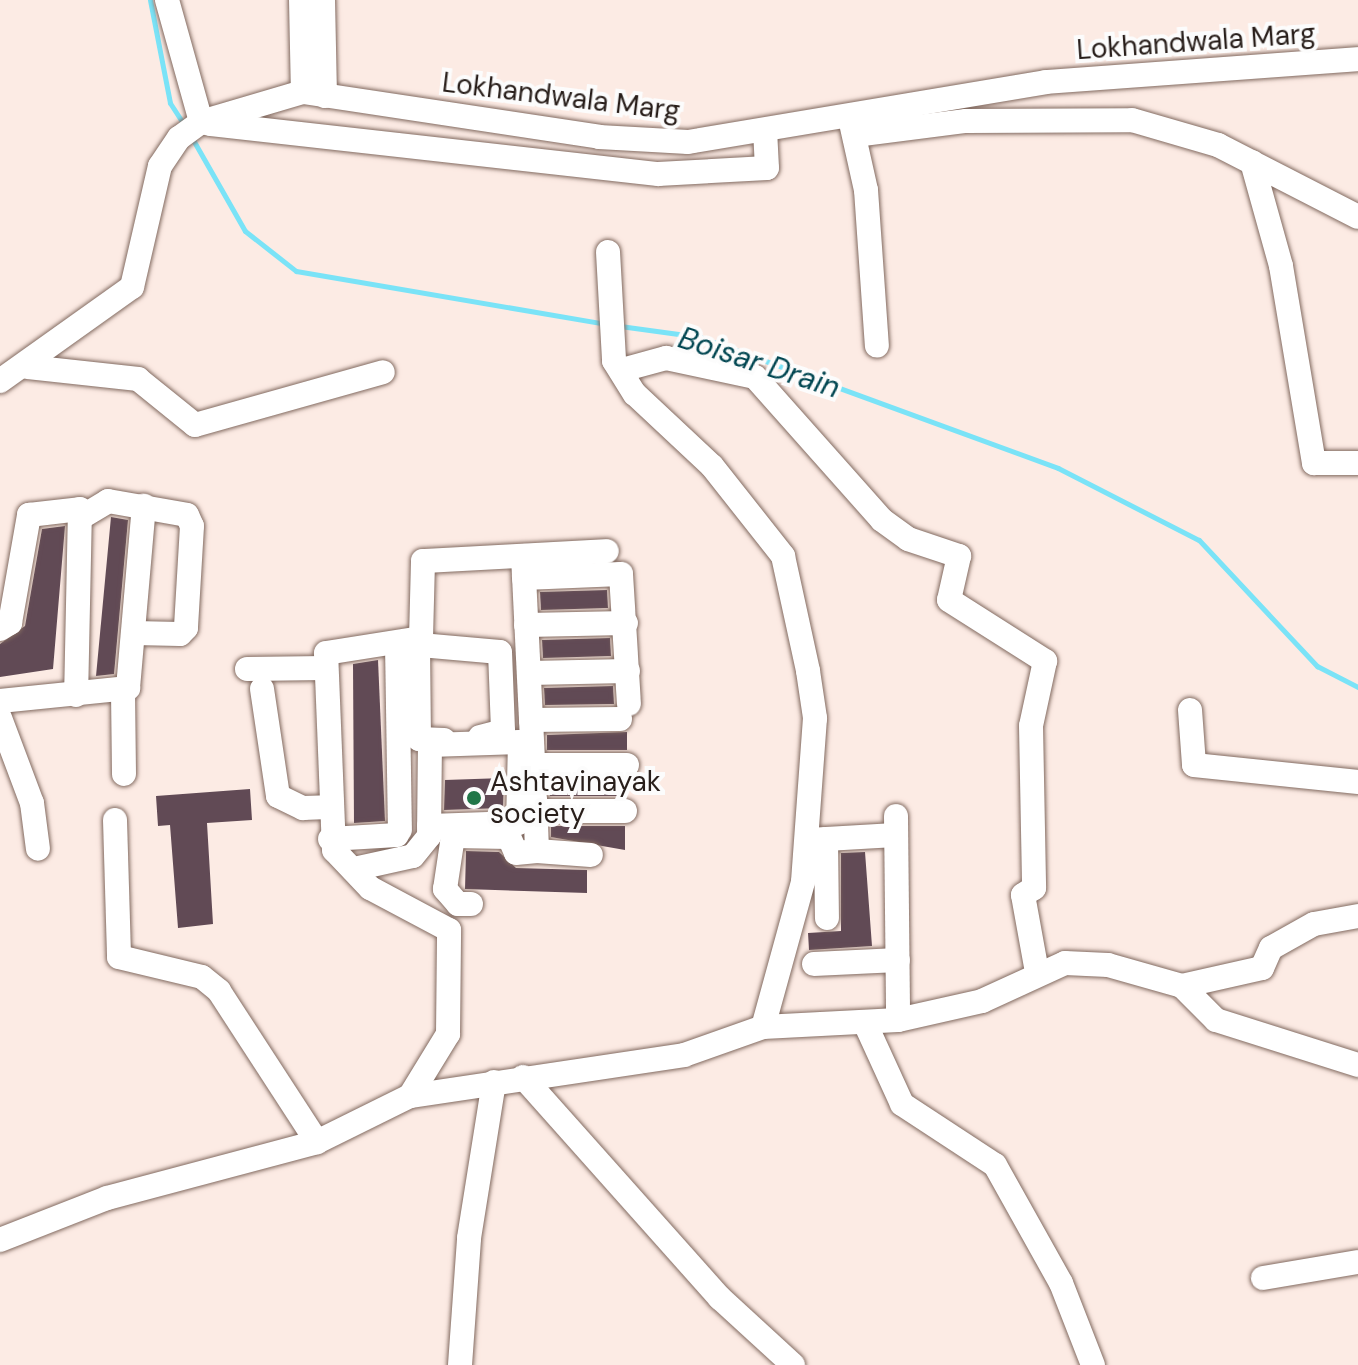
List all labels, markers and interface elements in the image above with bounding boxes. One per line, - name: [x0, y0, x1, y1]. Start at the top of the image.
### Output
- street label: Lokhandwala Marg: [1075, 17, 1317, 67]
- street label: Lokhandwala Marg: [440, 66, 682, 128]
- water label: Boisar Drain: [674, 320, 844, 406]
- place label: Ashtavinayak society: [490, 765, 661, 831]
- marker: Ashtavinayak society: [465, 789, 483, 807]

